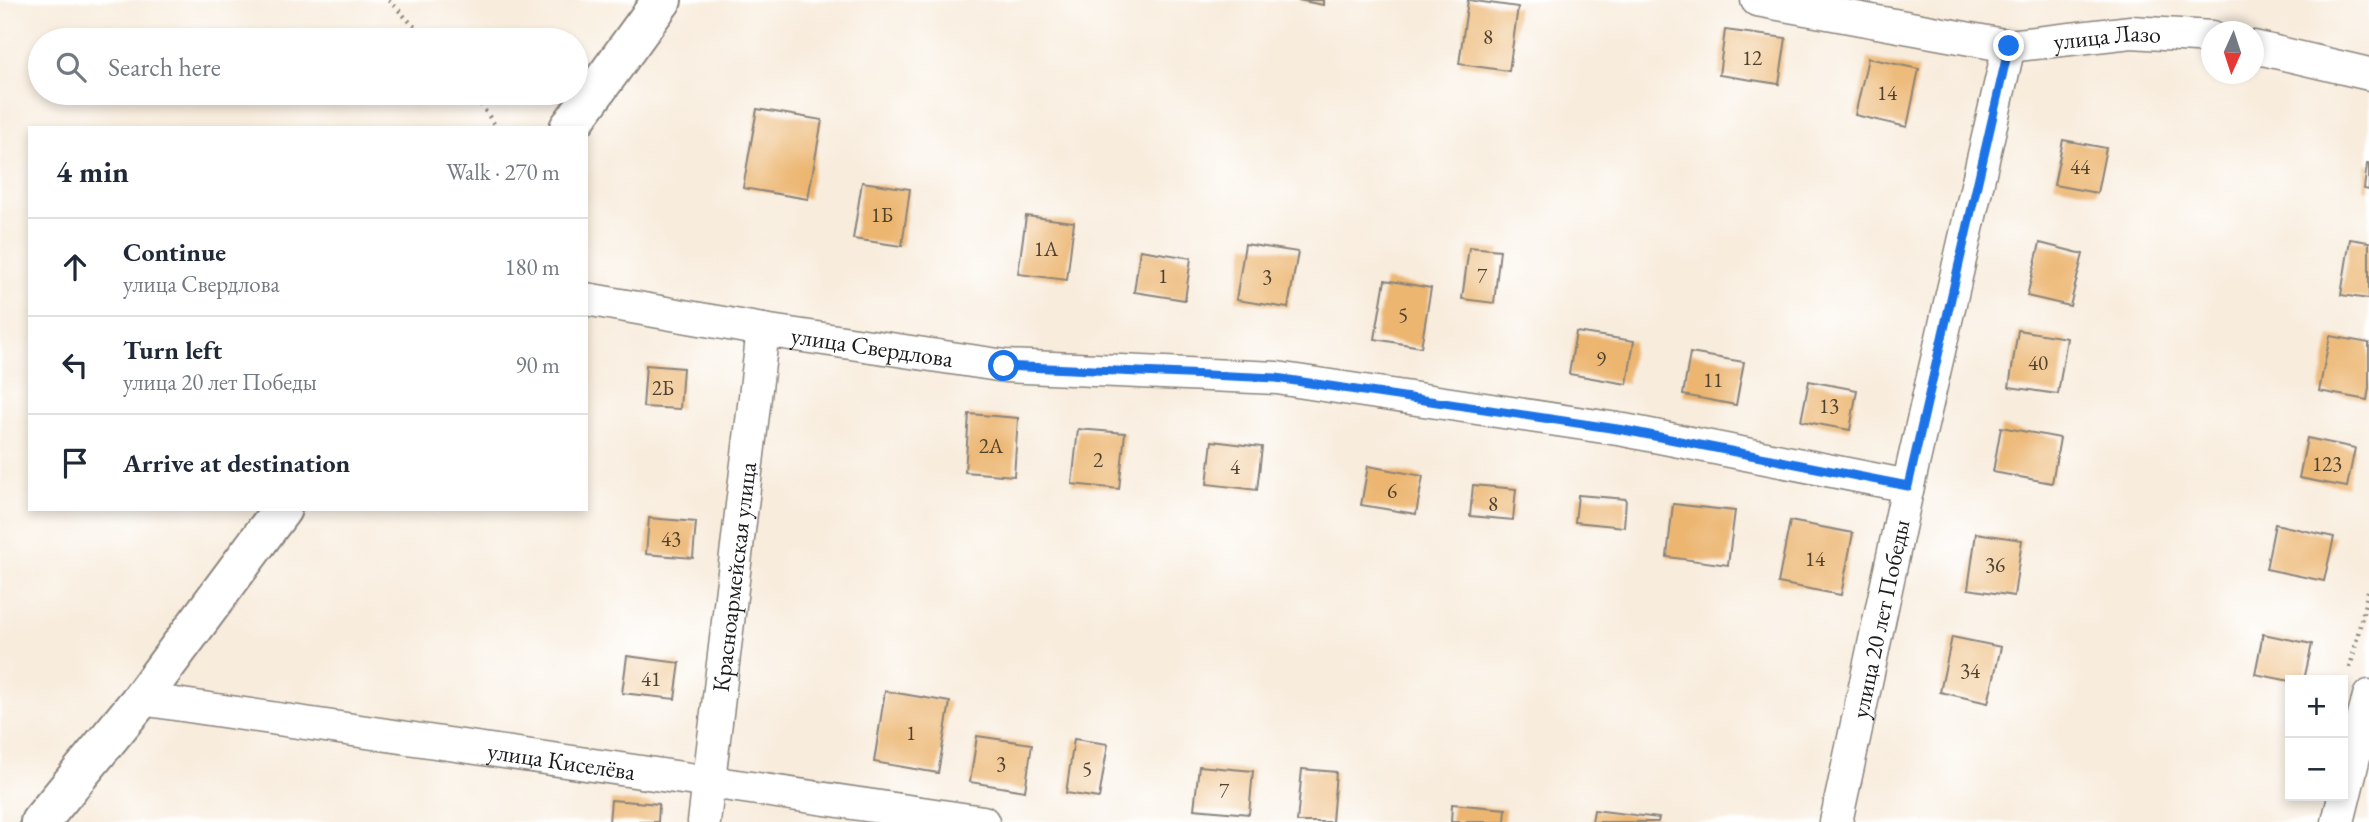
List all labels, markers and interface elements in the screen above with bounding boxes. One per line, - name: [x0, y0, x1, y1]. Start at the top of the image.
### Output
- street label: улица Лазо: [2052, 17, 2162, 56]
- north arrow: [2201, 21, 2264, 84]
- house number: 8: [1483, 23, 1493, 50]
- search box: [28, 28, 588, 105]
- route end: [1993, 30, 2024, 61]
- house number: 12: [1742, 44, 1762, 71]
- icon: search: [52, 48, 90, 86]
- text: Search here: [108, 50, 221, 84]
- house number: 14: [1877, 79, 1898, 106]
- text: 4 min: [56, 152, 129, 191]
- house number: 44: [2070, 153, 2091, 180]
- text: Walk · 270 m: [446, 157, 560, 187]
- house number: 1Б: [871, 201, 893, 228]
- text: Continue: [123, 235, 226, 269]
- house number: 1А: [1034, 235, 1059, 262]
- icon: ahead: [56, 248, 94, 286]
- text: 180 m: [504, 252, 560, 282]
- house number: 1: [1158, 262, 1168, 289]
- house number: 7: [1477, 262, 1488, 289]
- house number: 3: [1262, 263, 1272, 290]
- text: улица Свердлова: [123, 269, 280, 299]
- house number: 5: [1398, 301, 1408, 328]
- street label: улица Свердлова: [789, 319, 956, 374]
- text: Turn left: [123, 333, 222, 367]
- house number: 9: [1596, 345, 1606, 372]
- icon: left: [56, 346, 94, 384]
- house number: 40: [2028, 349, 2048, 376]
- text: 90 m: [515, 350, 560, 380]
- route start: [988, 350, 1019, 381]
- house number: 11: [1703, 366, 1723, 393]
- text: улица 20 лет Победы: [123, 367, 317, 397]
- house number: 2Б: [652, 374, 674, 401]
- house number: 13: [1819, 392, 1839, 419]
- house number: 2А: [979, 432, 1004, 459]
- icon: arrive: [56, 444, 94, 482]
- text: Arrive at destination: [123, 446, 350, 480]
- house number: 2: [1093, 446, 1103, 473]
- house number: 123: [2312, 450, 2342, 477]
- house number: 4: [1230, 453, 1241, 480]
- street label: Красноармейская улица: [704, 460, 763, 693]
- house number: 6: [1387, 477, 1397, 504]
- house number: 8: [1488, 490, 1498, 517]
- street label: улица 20 лет Победы: [1843, 516, 1916, 721]
- house number: 43: [661, 525, 681, 552]
- house number: 14: [1805, 545, 1826, 572]
- house number: 36: [1985, 551, 2005, 578]
- house number: 34: [1960, 657, 1981, 684]
- house number: 41: [641, 665, 661, 692]
- map controls: [2285, 675, 2348, 801]
- button: +: [2285, 675, 2348, 738]
- house number: 1: [906, 719, 916, 746]
- street label: улица Киселёва: [486, 734, 638, 787]
- button: −: [2285, 738, 2348, 801]
- house number: 3: [996, 750, 1006, 777]
- house number: 5: [1082, 755, 1092, 782]
- house number: 7: [1219, 777, 1230, 804]

